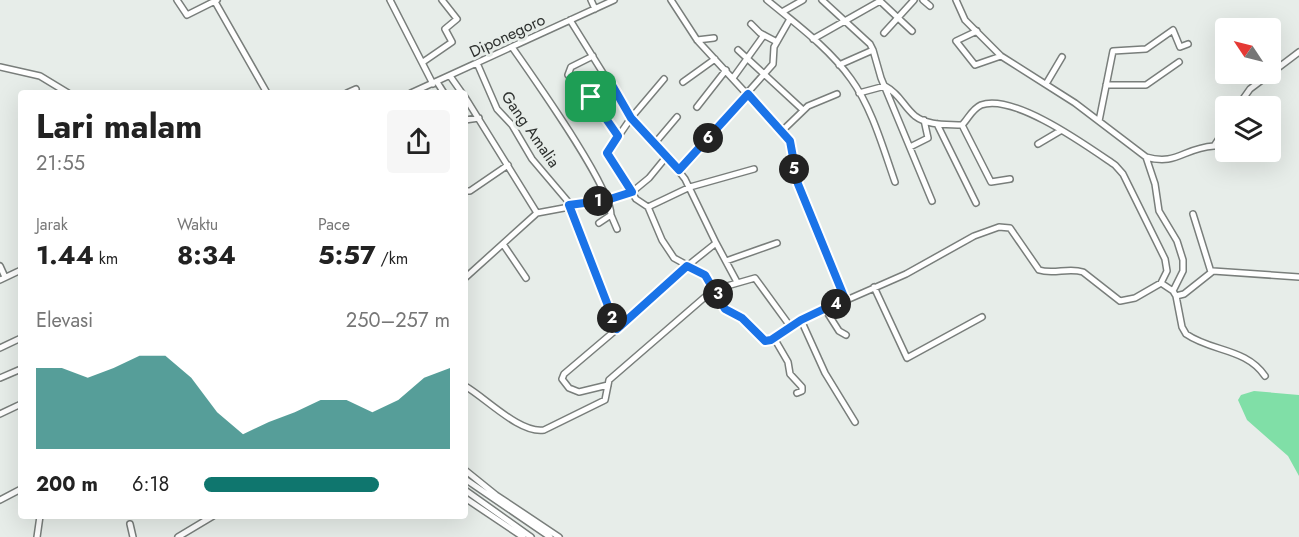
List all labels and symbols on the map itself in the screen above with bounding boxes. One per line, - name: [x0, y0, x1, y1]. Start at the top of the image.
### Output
- street label: Diponegoro: [465, 8, 549, 63]
- north arrow: [1215, 18, 1281, 84]
- pin: [565, 71, 616, 122]
- street label: Gang Amalia: [496, 86, 565, 172]
- pin: 6: [693, 123, 723, 153]
- pin: 5: [779, 154, 809, 184]
- pin: 1: [583, 186, 613, 216]
- pin: 3: [703, 279, 733, 309]
- pin: 4: [821, 289, 851, 319]
- pin: 2: [597, 303, 627, 333]

